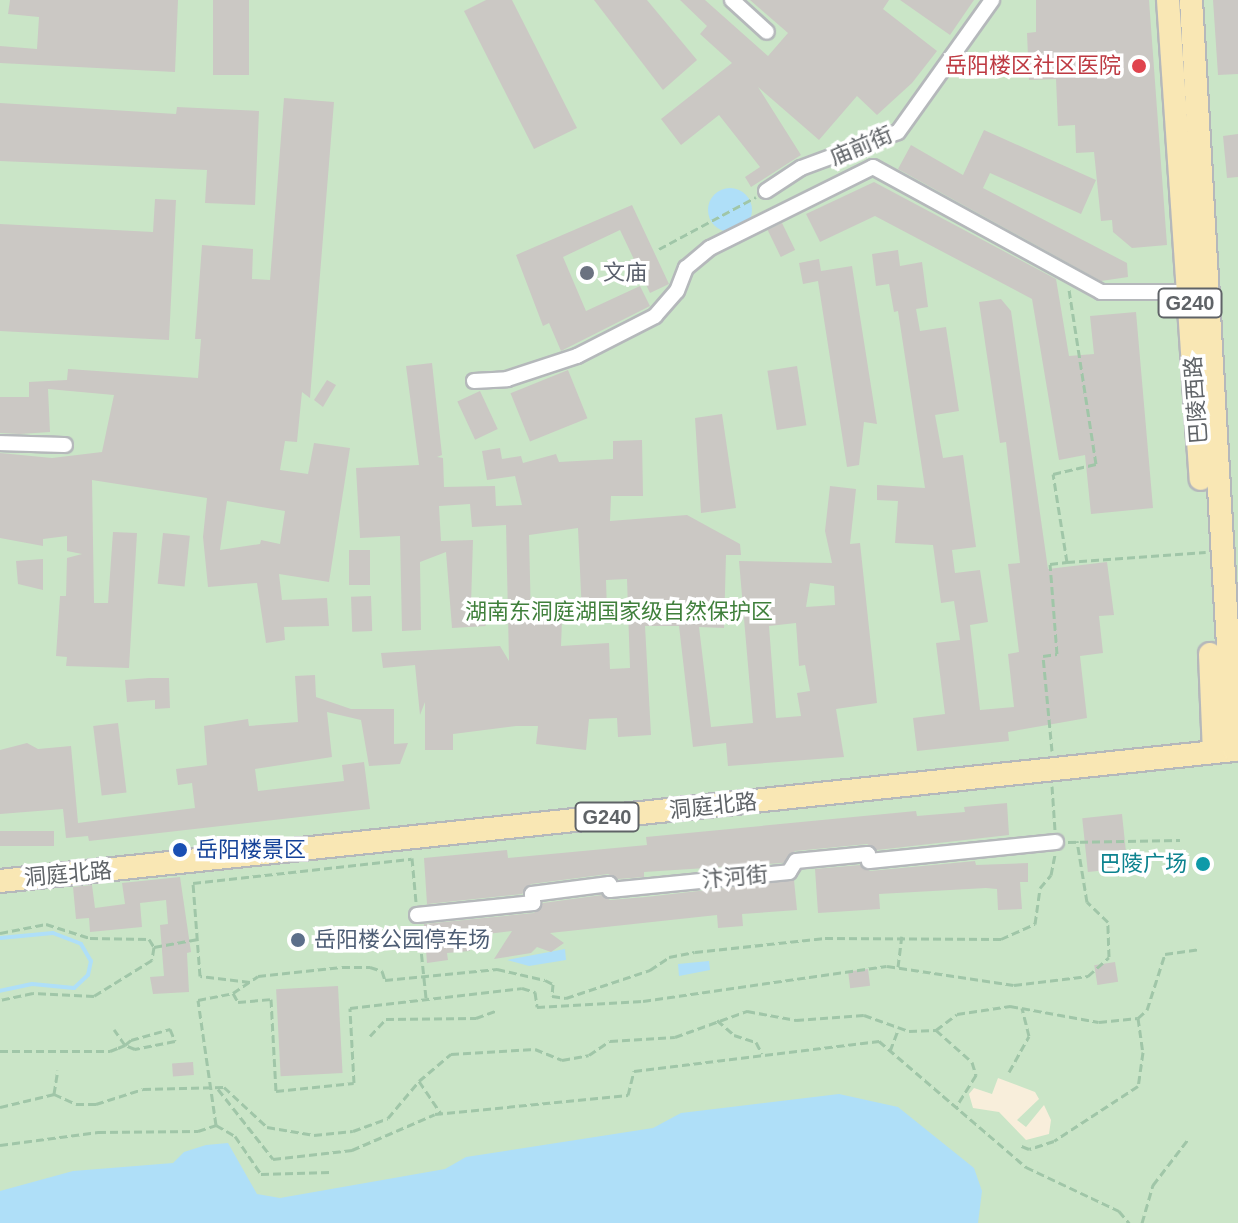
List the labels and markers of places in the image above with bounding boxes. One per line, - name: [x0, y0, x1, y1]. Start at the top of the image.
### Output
- place label: 岳阳楼区社区医院: [945, 53, 1121, 79]
- marker: 岳阳楼区社区医院: [1128, 55, 1150, 77]
- place label: 文庙: [603, 260, 647, 286]
- marker: 文庙: [578, 264, 596, 282]
- place label: 岳阳楼景区: [196, 837, 306, 863]
- marker: 岳阳楼景区: [171, 841, 189, 859]
- place label: 巴陵广场: [1099, 851, 1187, 877]
- marker: 巴陵广场: [1194, 855, 1212, 873]
- place label: 岳阳楼公园停车场: [314, 927, 490, 953]
- marker: 岳阳楼公园停车场: [289, 931, 307, 949]

